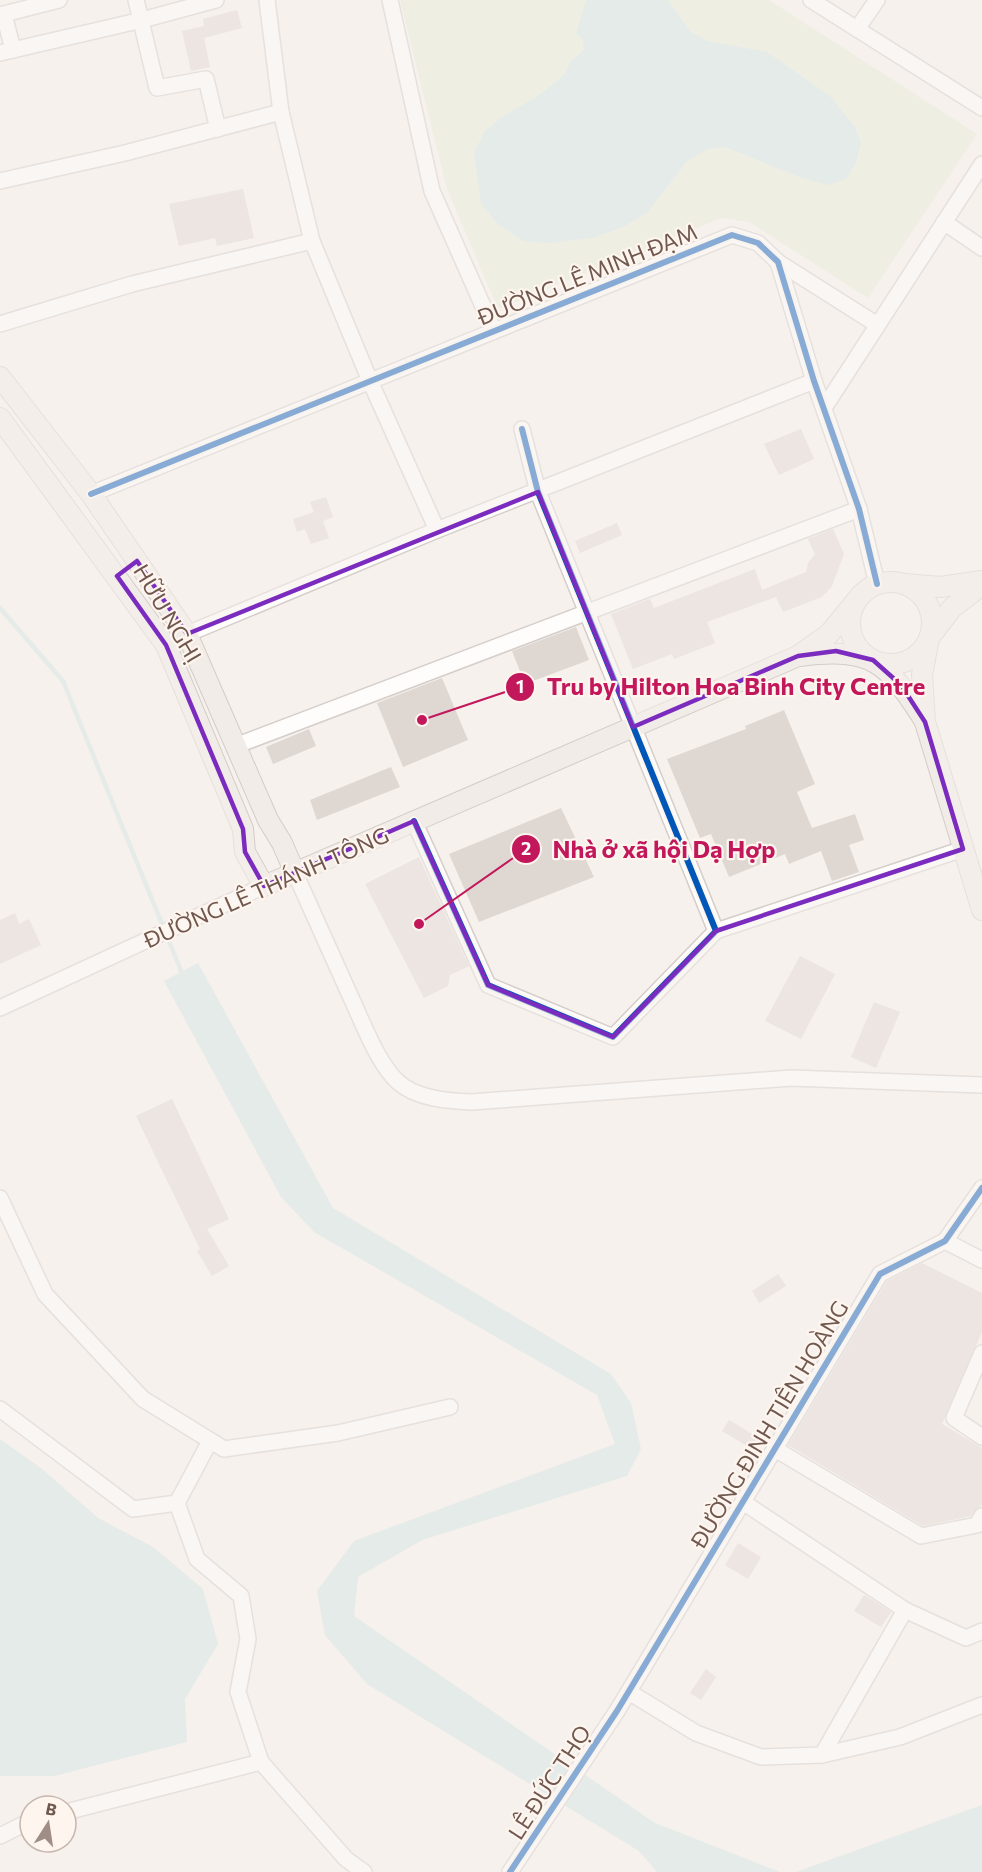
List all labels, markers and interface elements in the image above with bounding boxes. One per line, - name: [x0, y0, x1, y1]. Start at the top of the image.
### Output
- street label: ĐƯỜNG LÊ MINH ĐẠM: [472, 218, 701, 331]
- street label: HỮU NGHỊ: [128, 559, 208, 667]
- callout: Tru by Hilton Hoa Binh City Centre: [505, 666, 938, 708]
- text: Tru by Hilton Hoa Binh City Centre: [547, 671, 925, 700]
- text: 1: [516, 675, 524, 697]
- street label: ĐƯỜNG LÊ THÁNH TÔNG: [138, 821, 393, 954]
- callout: Nhà ở xã hội Dạ Hợp: [511, 828, 787, 870]
- text: Nhà ở xã hội Dạ Hợp: [553, 834, 775, 863]
- text: 2: [521, 837, 531, 859]
- street label: ĐƯỜNG ĐINH TIÊN HOÀNG: [684, 1295, 854, 1553]
- street label: LÊ ĐỨC THỌ: [502, 1720, 596, 1844]
- north arrow: [18, 1794, 78, 1854]
- text: B: [44, 1798, 59, 1819]

